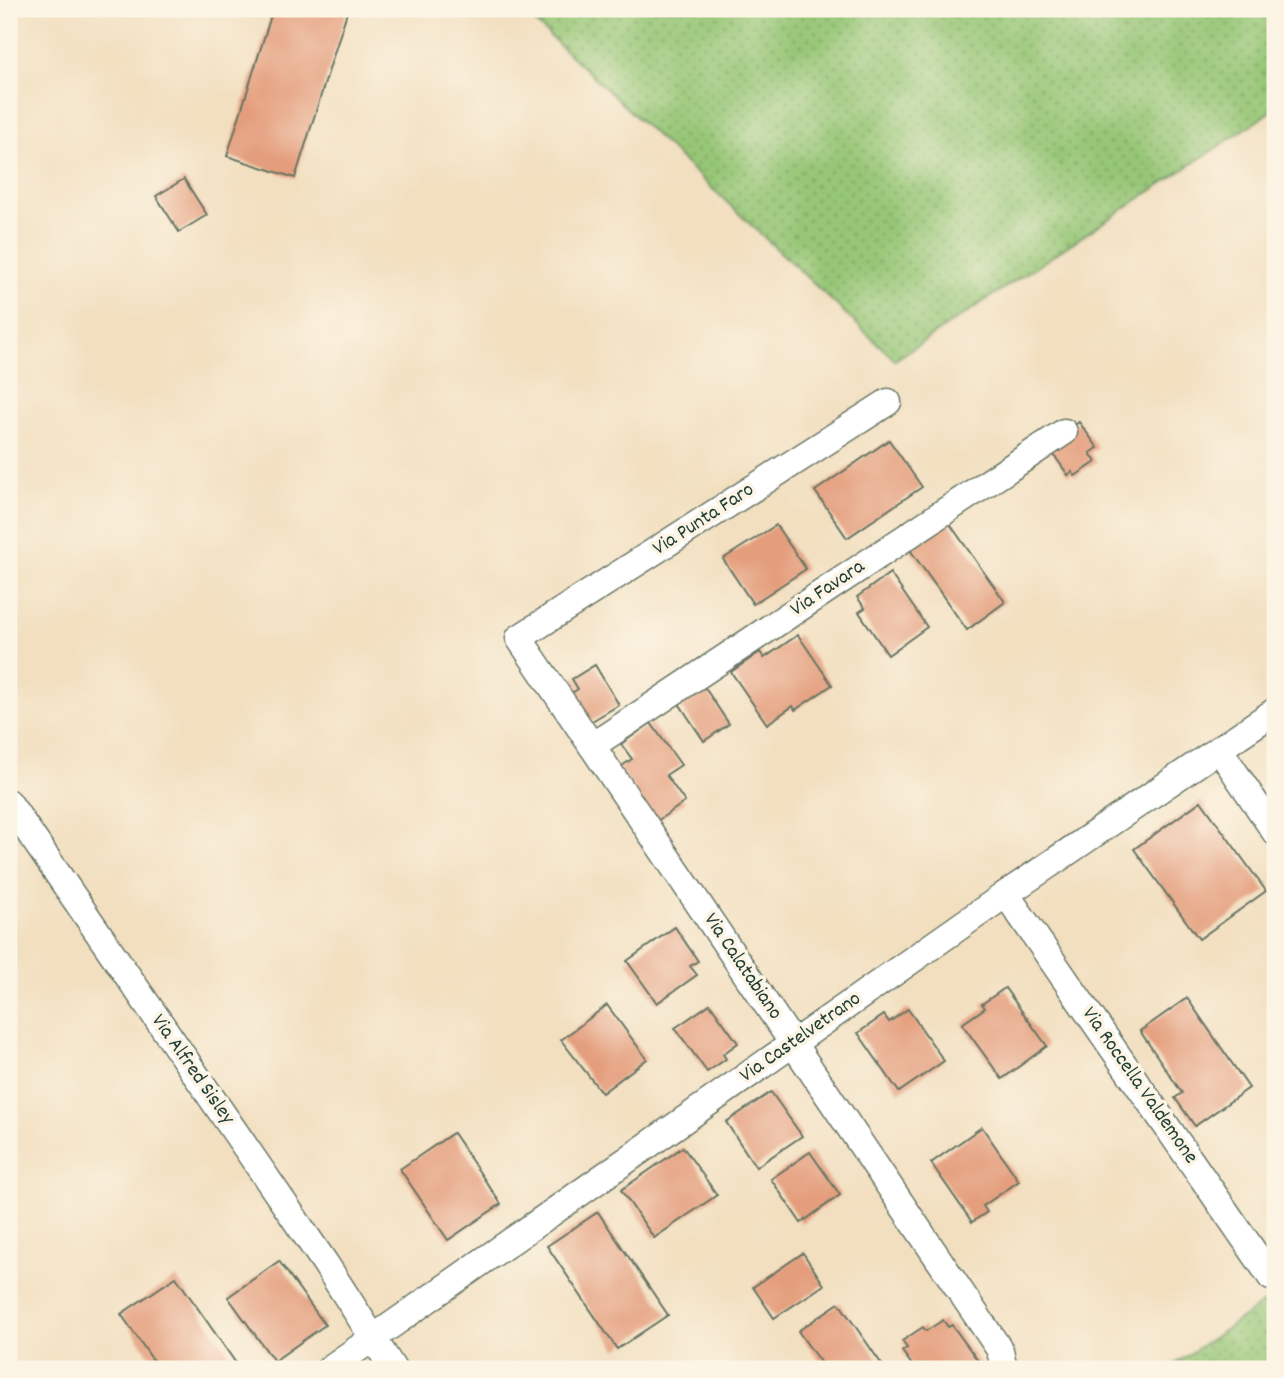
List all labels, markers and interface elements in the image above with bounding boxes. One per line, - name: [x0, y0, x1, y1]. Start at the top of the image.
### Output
- street label: Via Punta Faro: [647, 476, 761, 564]
- street label: Via Favara: [785, 552, 872, 625]
- street label: Via Calatabiano: [695, 908, 789, 1026]
- street label: Via Castelvetrano: [734, 985, 868, 1091]
- street label: Via Roccella Valdemone: [1073, 1001, 1205, 1171]
- street label: Via Alfred Sisley: [143, 1009, 242, 1132]

